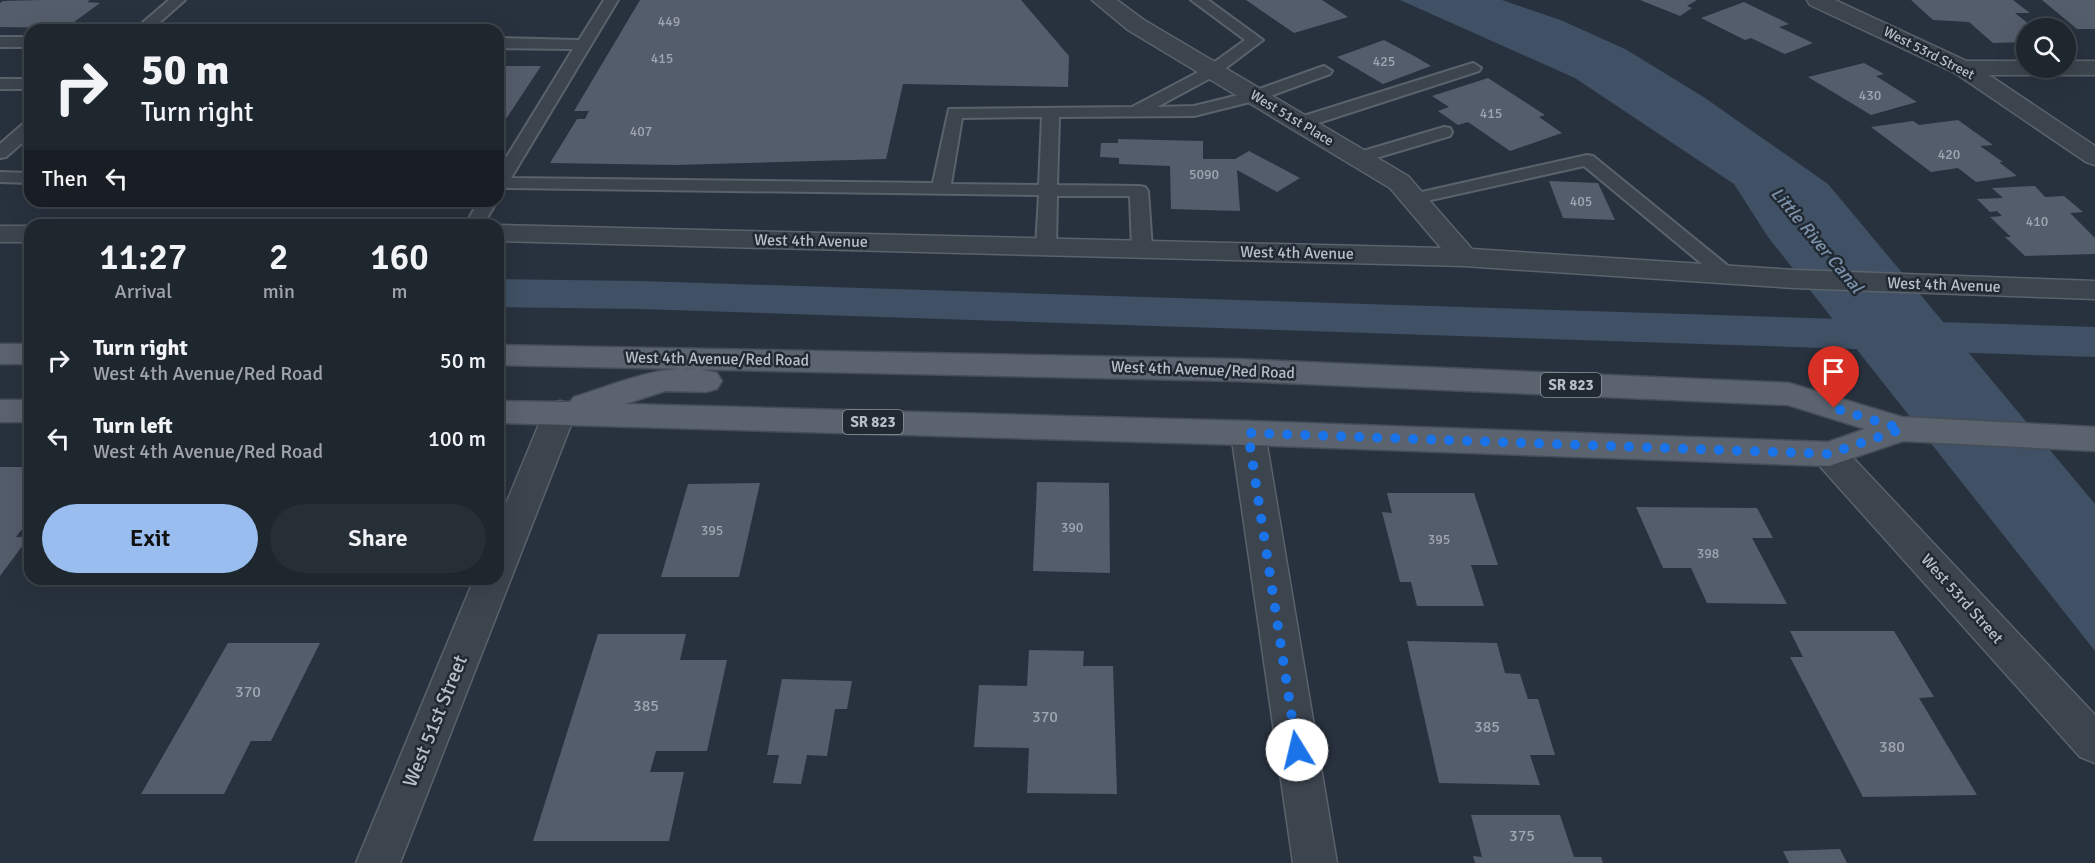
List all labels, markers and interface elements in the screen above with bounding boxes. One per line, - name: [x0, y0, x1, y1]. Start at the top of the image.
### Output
- house number: 449: [658, 13, 680, 30]
- map controls: [2016, 18, 2076, 78]
- button: search: [2016, 18, 2076, 78]
- street label: West 53rd Street: [1881, 23, 1977, 83]
- text: 50 m: [141, 45, 230, 96]
- icon: right: [42, 48, 120, 126]
- house number: 415: [651, 50, 673, 67]
- house number: 425: [1373, 53, 1395, 70]
- street label: West 51st Place: [1247, 86, 1337, 150]
- house number: 430: [1859, 87, 1881, 104]
- text: Turn right: [141, 96, 254, 129]
- house number: 415: [1480, 105, 1502, 122]
- house number: 407: [630, 123, 652, 140]
- house number: 420: [1938, 146, 1960, 163]
- icon: left: [100, 162, 133, 195]
- text: Then: [42, 165, 88, 192]
- house number: 5090: [1189, 166, 1219, 183]
- water label: Little River Canal: [1766, 182, 1869, 299]
- house number: 405: [1570, 193, 1592, 210]
- house number: 410: [2026, 213, 2048, 230]
- street label: West 4th Avenue: [754, 230, 868, 252]
- text: 11:27: [99, 235, 187, 280]
- text: 2: [269, 235, 289, 280]
- text: 160: [370, 235, 429, 280]
- street label: West 4th Avenue: [1240, 242, 1354, 264]
- street label: West 4th Avenue: [1887, 273, 2001, 297]
- text: Arrival: [115, 279, 172, 304]
- text: min: [263, 279, 295, 304]
- text: m: [391, 279, 407, 304]
- text: Turn right: [93, 334, 188, 361]
- icon: right: [42, 344, 75, 377]
- pin: [1808, 346, 1859, 408]
- text: 50 m: [440, 347, 486, 374]
- street label: West 4th Avenue/Red Road: [625, 347, 809, 371]
- icon: arrive: [1817, 355, 1850, 388]
- street label: West 4th Avenue/Red Road: [1111, 357, 1295, 383]
- text: West 4th Avenue/Red Road: [93, 361, 323, 386]
- road number: SR 823: [1541, 373, 1601, 397]
- road number: SR 823: [843, 410, 903, 434]
- text: Turn left: [93, 412, 173, 439]
- icon: left: [42, 422, 75, 455]
- text: 100 m: [428, 425, 486, 452]
- text: West 4th Avenue/Red Road: [93, 439, 323, 464]
- button: Exit: [42, 504, 258, 573]
- button: Share: [270, 504, 486, 573]
- house number: 390: [1061, 519, 1083, 536]
- house number: 395: [701, 522, 723, 539]
- house number: 395: [1428, 531, 1450, 548]
- house number: 398: [1697, 545, 1719, 562]
- street label: West 53rd Street: [1916, 550, 2008, 648]
- street label: West 51st Street: [397, 651, 473, 791]
- house number: 370: [235, 682, 261, 702]
- house number: 385: [633, 696, 659, 716]
- house number: 370: [1032, 707, 1058, 727]
- house number: 385: [1474, 717, 1500, 737]
- position arrow: [1265, 718, 1329, 782]
- house number: 380: [1879, 737, 1905, 757]
- house number: 375: [1509, 826, 1535, 846]

